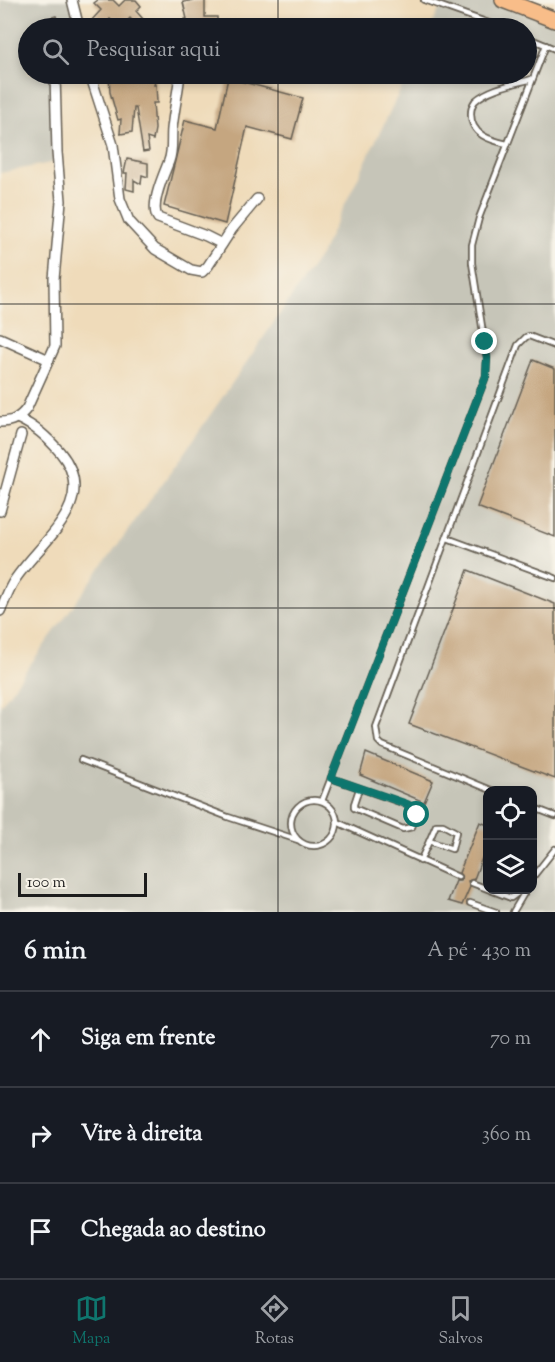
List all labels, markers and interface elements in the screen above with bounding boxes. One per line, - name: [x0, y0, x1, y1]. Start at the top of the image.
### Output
- search box: [18, 18, 537, 84]
- icon: search: [39, 35, 72, 68]
- text: Pesquisar aqui: [87, 35, 221, 67]
- route end: [471, 328, 497, 354]
- map controls: [483, 786, 537, 894]
- button: locate: [483, 786, 537, 840]
- route start: [403, 801, 429, 827]
- button: layers: [483, 840, 537, 894]
- scale bar: [18, 870, 147, 898]
- text: 100 m: [27, 872, 66, 895]
- text: 6 min: [24, 933, 87, 970]
- text: A pé · 430 m: [427, 937, 531, 966]
- icon: ahead: [24, 1023, 57, 1056]
- text: Siga em frente: [81, 1023, 216, 1055]
- text: 70 m: [490, 1025, 531, 1054]
- icon: right: [24, 1119, 57, 1152]
- text: Vire à direita: [81, 1119, 203, 1151]
- text: 360 m: [482, 1121, 531, 1150]
- icon: arrive: [24, 1215, 57, 1248]
- text: Chegada ao destino: [81, 1215, 266, 1247]
- tab: Mapa: [72, 1292, 110, 1351]
- tab: Rotas: [255, 1292, 294, 1351]
- tab: Salvos: [439, 1292, 483, 1351]

